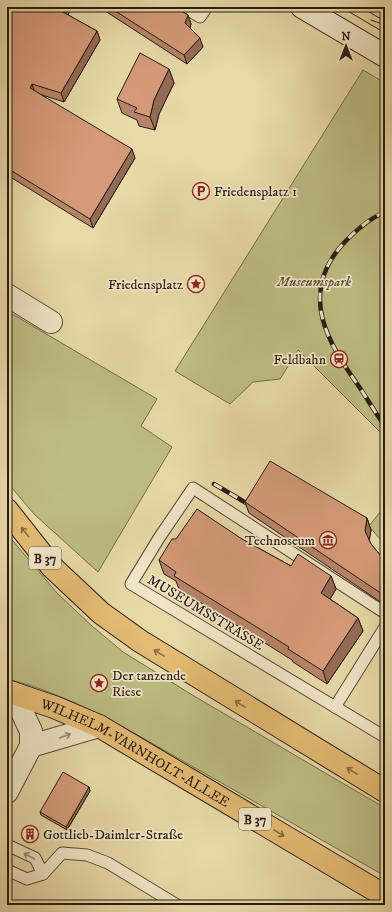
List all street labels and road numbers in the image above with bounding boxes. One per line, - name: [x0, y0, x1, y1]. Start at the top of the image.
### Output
- road number: B 37: [29, 547, 61, 569]
- street label: MUSEUMSSTRASSE: [144, 571, 267, 655]
- street label: WILHELM-VARNHOLT-ALLEE: [38, 695, 233, 812]
- road number: B 37: [239, 808, 271, 830]

